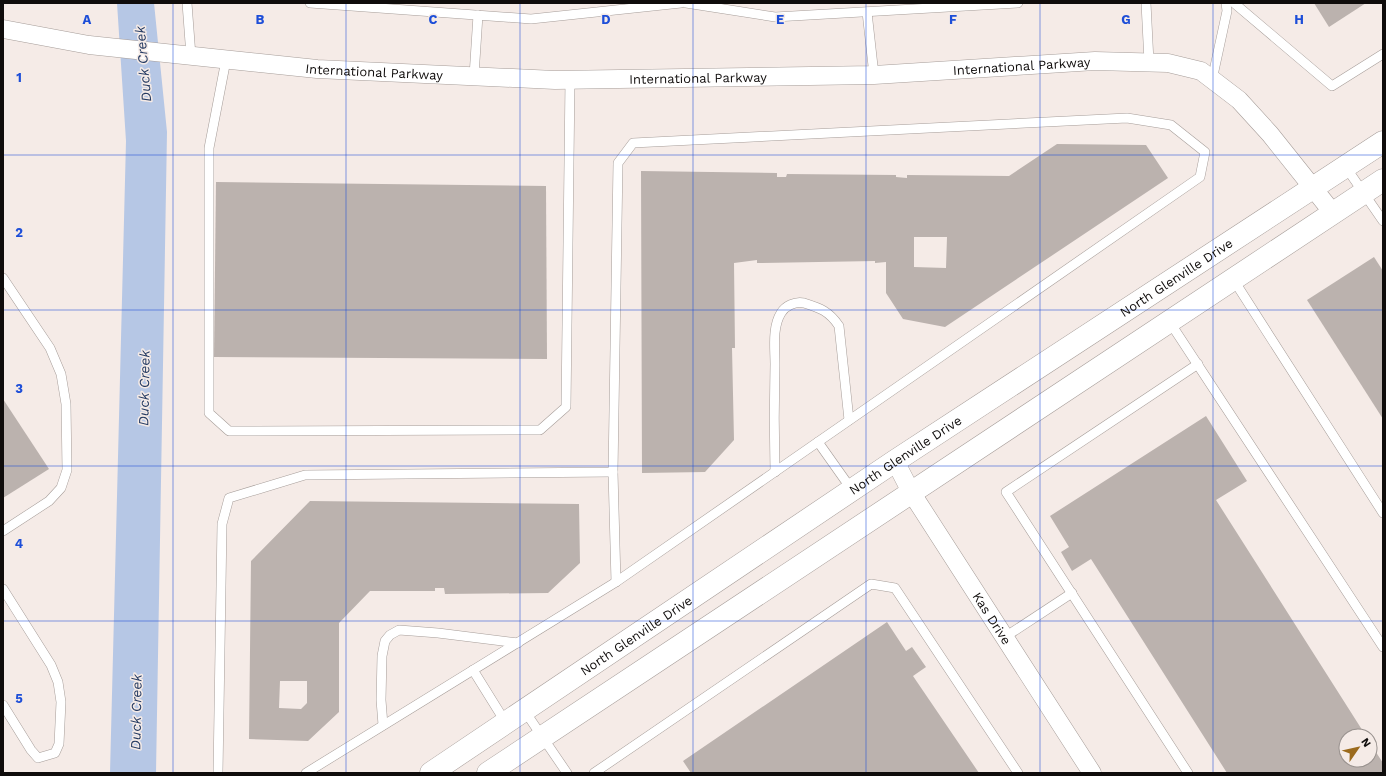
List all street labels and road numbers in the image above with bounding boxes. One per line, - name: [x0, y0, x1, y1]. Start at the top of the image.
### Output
- street label: International Parkway: [952, 54, 1091, 77]
- street label: International Parkway: [305, 60, 444, 82]
- street label: International Parkway: [629, 69, 767, 86]
- street label: North Glenville Drive: [1117, 235, 1235, 319]
- street label: North Glenville Drive: [846, 412, 964, 497]
- street label: Kas Drive: [970, 589, 1015, 647]
- street label: North Glenville Drive: [577, 592, 695, 678]

